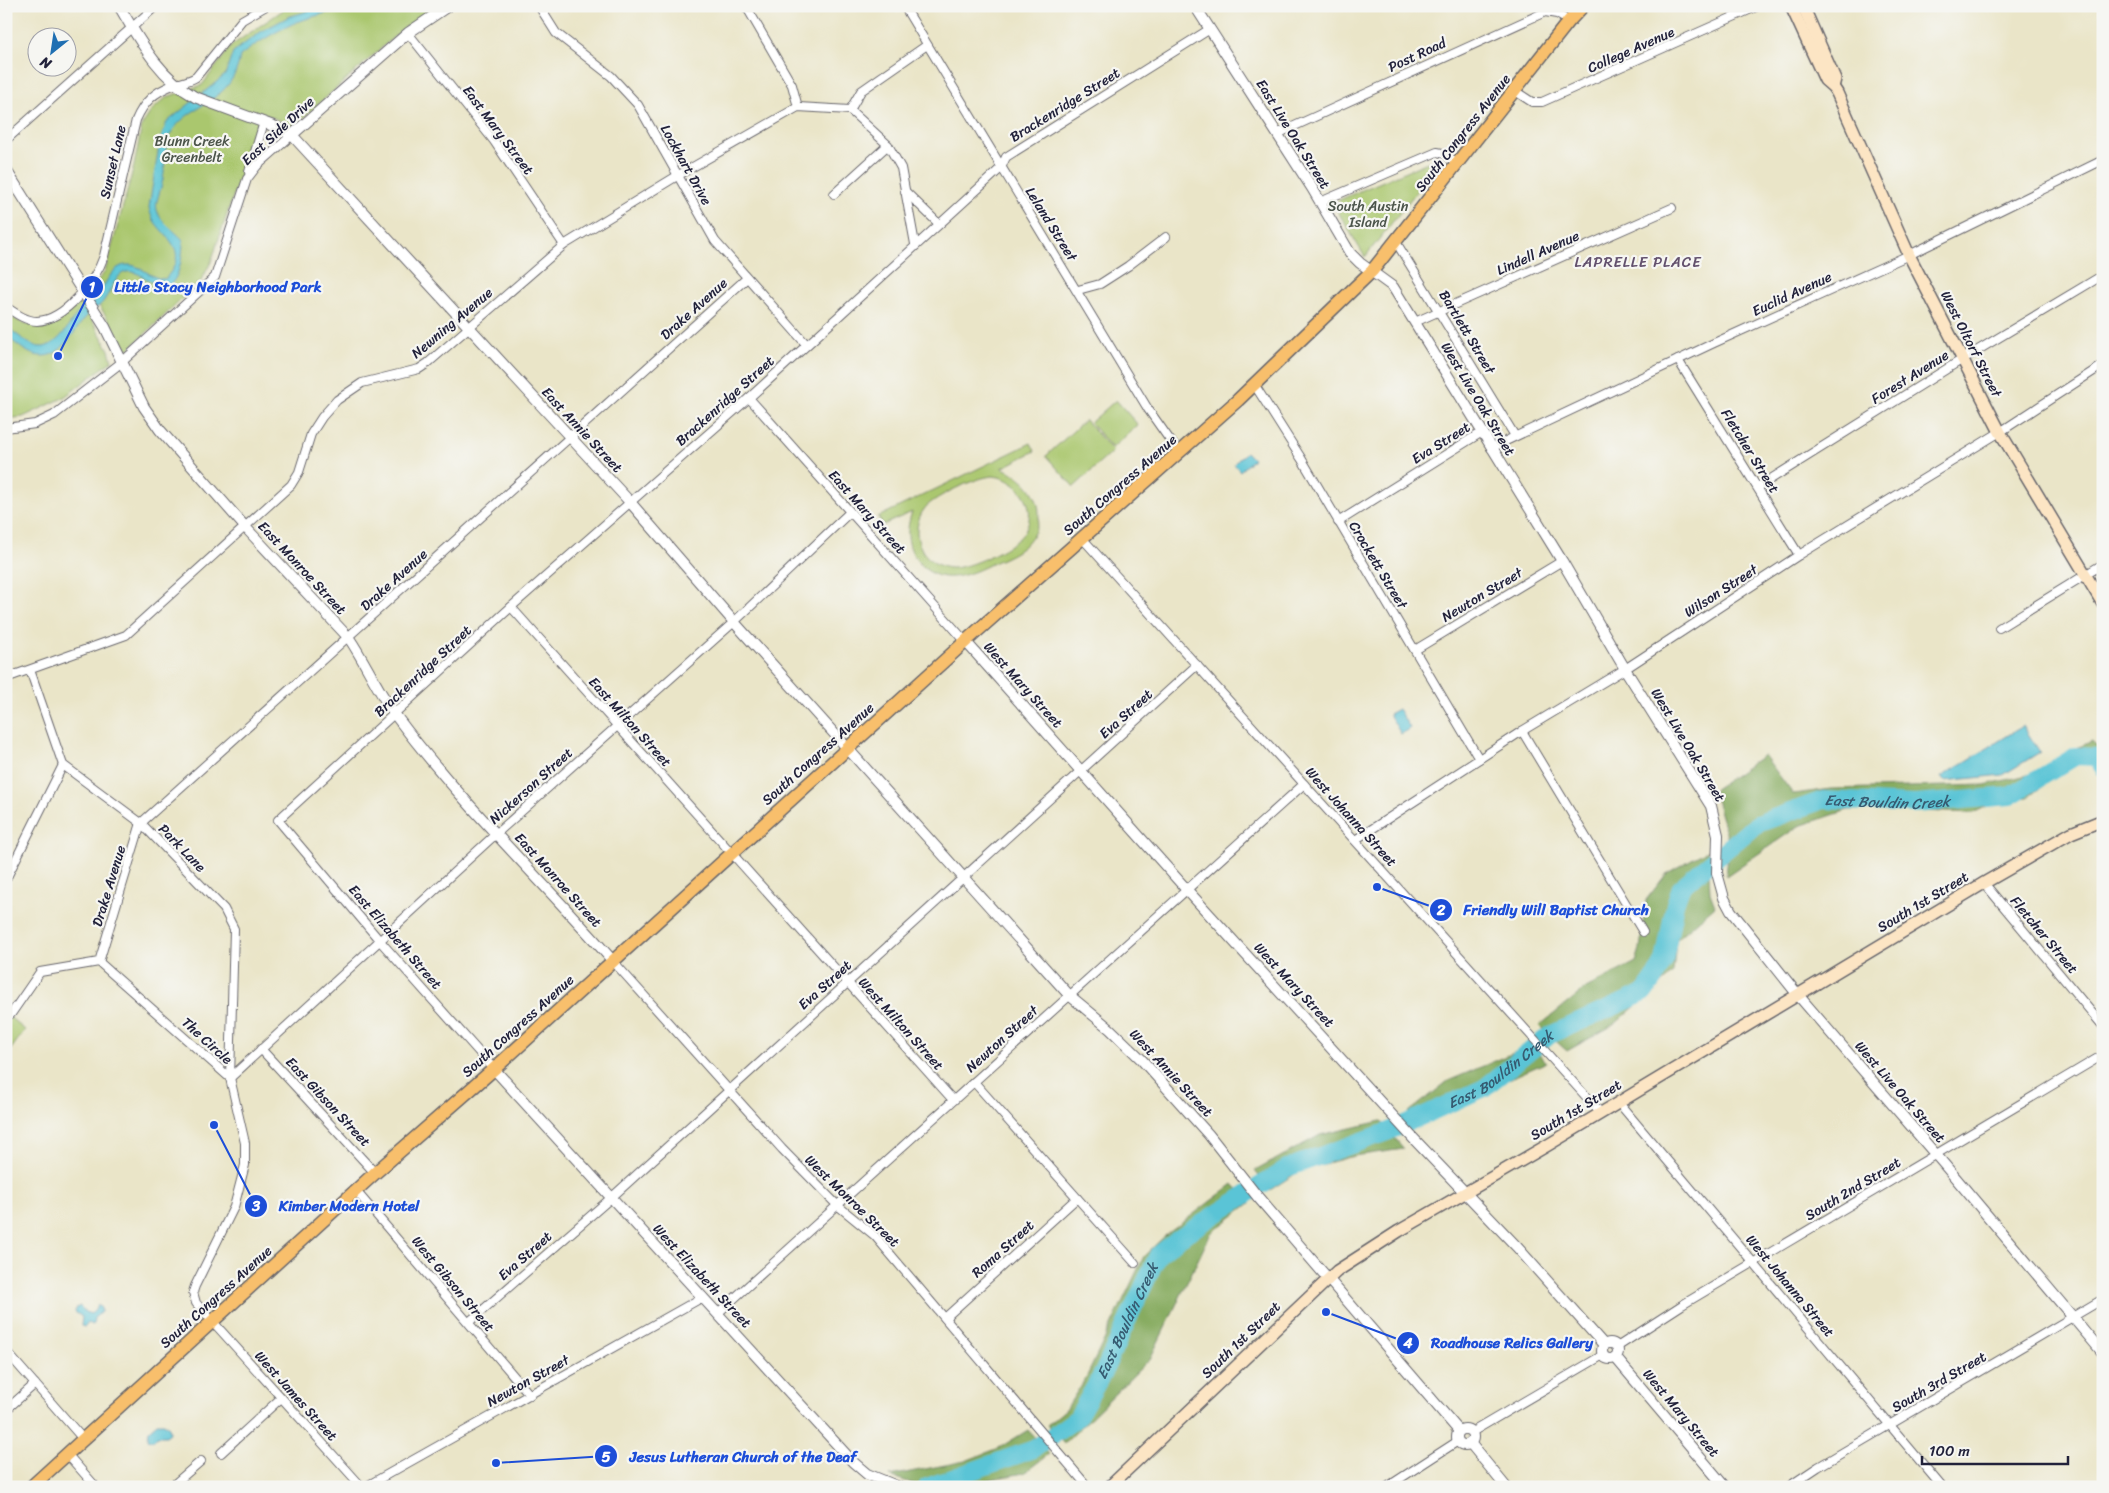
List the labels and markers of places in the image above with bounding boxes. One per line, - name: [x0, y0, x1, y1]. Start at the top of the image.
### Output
- callout: Little Stacy Neighborhood Park: [80, 272, 331, 302]
- callout: Friendly Will Baptist Church: [1429, 895, 1659, 925]
- callout: Kimber Modern Hotel: [244, 1191, 430, 1221]
- callout: Roadhouse Relics Gallery: [1395, 1328, 1603, 1358]
- callout: Jesus Lutheran Church of the Deaf: [594, 1441, 868, 1471]

